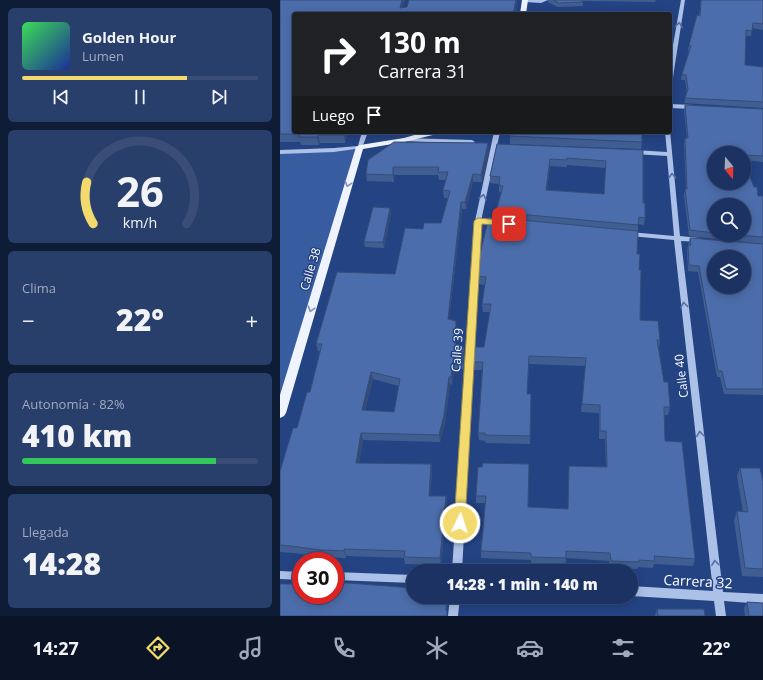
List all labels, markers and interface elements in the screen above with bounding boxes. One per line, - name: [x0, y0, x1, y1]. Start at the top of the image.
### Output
- one-way arrow: [674, 22, 683, 28]
- text: 130 m: [378, 23, 461, 61]
- text: Golden Hour: [82, 27, 176, 47]
- icon: right: [312, 28, 364, 80]
- text: Lumen: [82, 47, 124, 65]
- text: Carrera 31: [378, 59, 467, 83]
- icon: previous: [50, 86, 72, 108]
- icon: pause: [129, 86, 151, 108]
- icon: next: [208, 86, 230, 108]
- icon: arrive: [363, 104, 385, 126]
- text: Luego: [312, 105, 355, 125]
- north arrow: [707, 146, 751, 190]
- map controls: [707, 146, 751, 294]
- text: 26: [116, 163, 164, 219]
- one-way arrow: [667, 173, 676, 179]
- one-way arrow: [344, 181, 353, 188]
- one-way arrow: [479, 194, 487, 200]
- button: search: [707, 198, 751, 242]
- pin: [492, 207, 526, 241]
- text: km/h: [123, 213, 157, 232]
- icon: arrive: [498, 213, 520, 235]
- street label: Calle 38: [295, 245, 325, 292]
- button: layers: [707, 250, 751, 294]
- text: Clima: [22, 279, 56, 297]
- text: 22°: [116, 299, 164, 340]
- one-way arrow: [680, 302, 689, 308]
- text: −: [22, 305, 35, 335]
- text: +: [245, 305, 258, 335]
- one-way arrow: [307, 305, 316, 312]
- street label: Calle 39: [447, 327, 467, 372]
- street label: Calle 40: [670, 353, 692, 399]
- text: Autonomía · 82%: [22, 395, 125, 413]
- text: 410 km: [22, 415, 132, 456]
- one-way arrow: [696, 431, 705, 437]
- position arrow: [439, 502, 481, 544]
- text: Llegada: [22, 523, 69, 541]
- text: 14:28: [22, 543, 101, 584]
- speed limit sign: 30: [292, 552, 344, 604]
- one-way arrow: [711, 560, 720, 566]
- street label: Carrera 32: [663, 570, 733, 592]
- text: 14:28 · 1 min · 140 m: [446, 574, 598, 594]
- icon: directions: [144, 634, 172, 662]
- icon: music: [237, 634, 265, 662]
- icon: phone: [330, 634, 358, 662]
- icon: climate: [423, 634, 451, 662]
- icon: car: [516, 634, 544, 662]
- icon: filters: [609, 634, 637, 662]
- text: 14:27: [33, 636, 79, 660]
- text: 22°: [702, 636, 730, 660]

